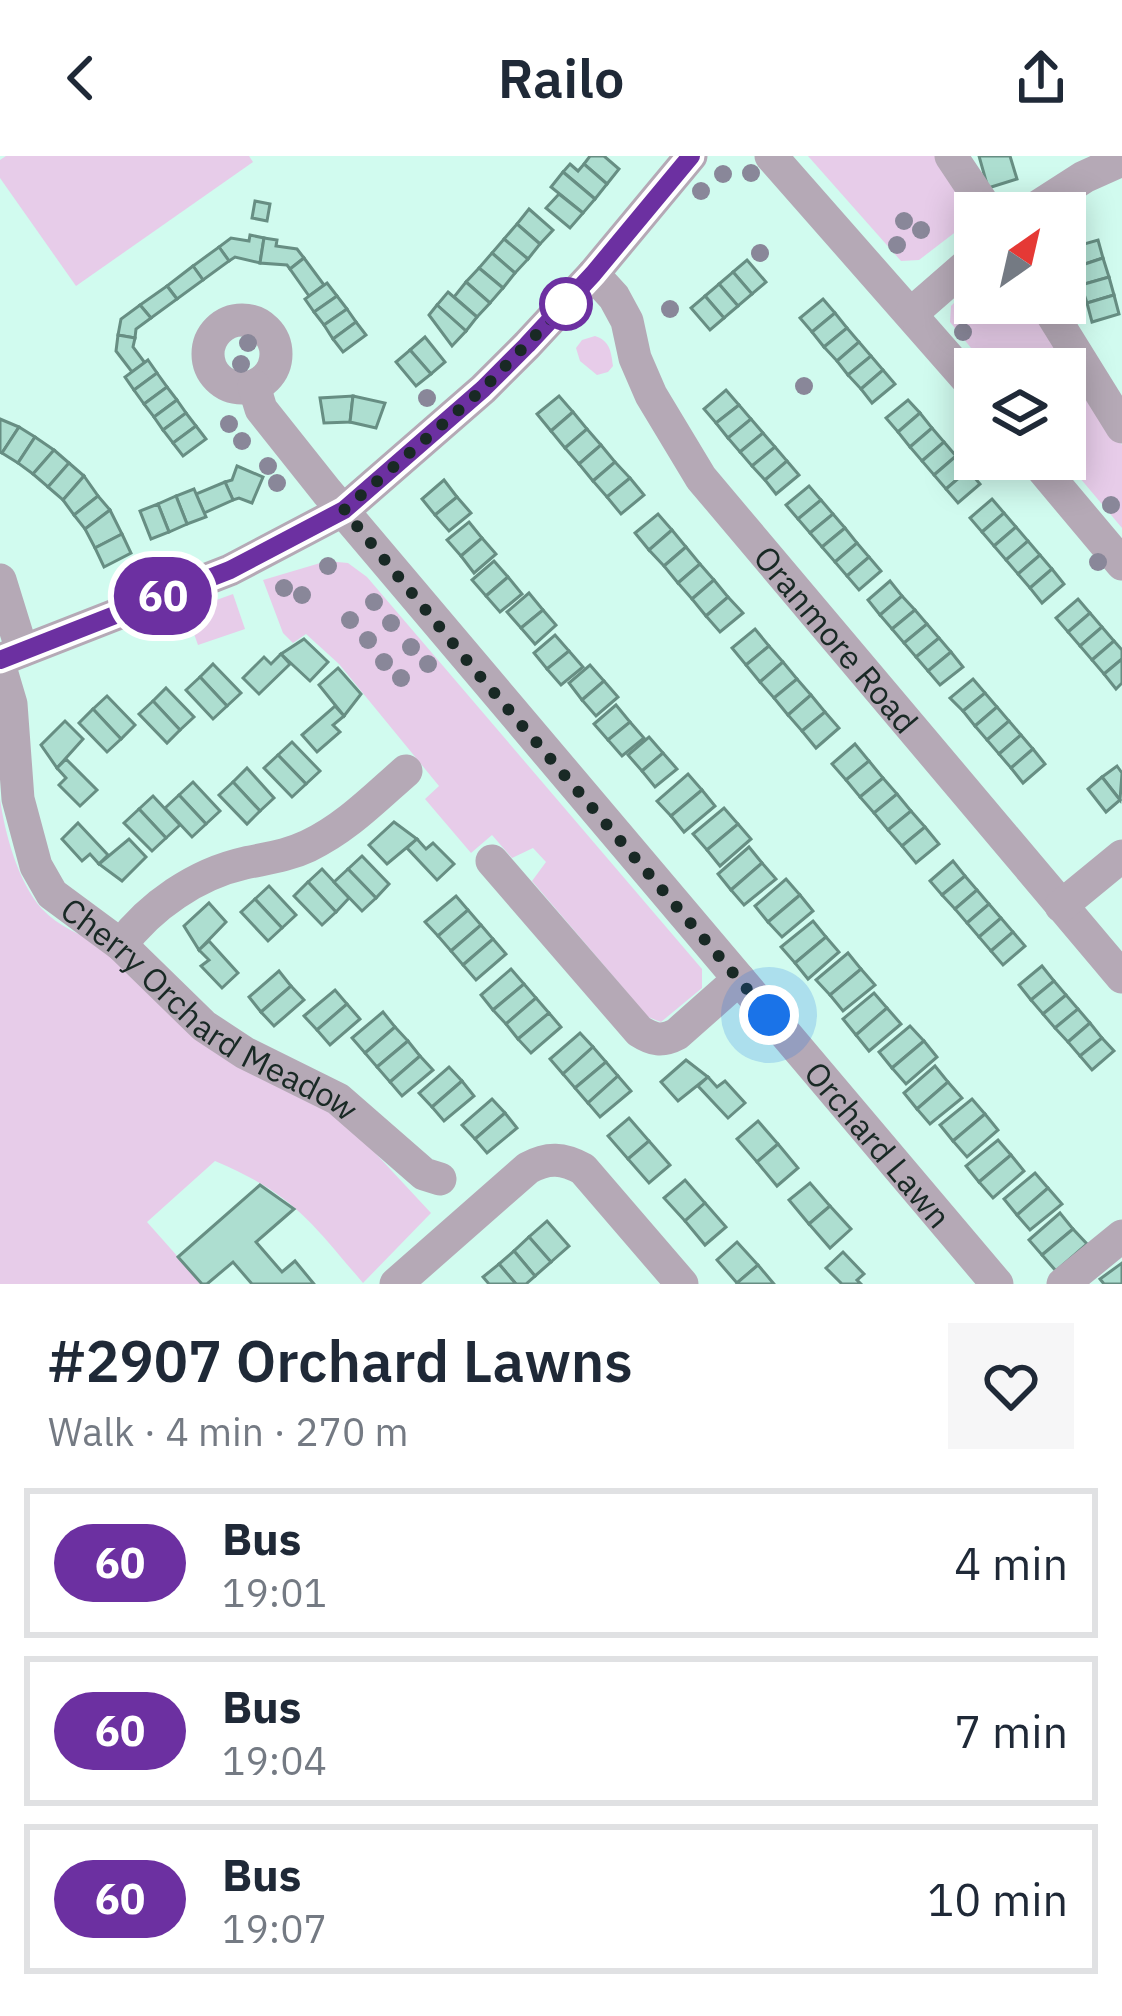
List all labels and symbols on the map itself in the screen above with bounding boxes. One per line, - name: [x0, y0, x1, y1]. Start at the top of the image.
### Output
- north arrow: [954, 192, 1086, 324]
- unlabelled marker: [541, 279, 591, 329]
- street label: Oranmore Road: [745, 536, 928, 742]
- line badge: 60: [109, 557, 217, 635]
- street label: Cherry Orchard Meadow: [53, 887, 368, 1129]
- your location: [739, 985, 799, 1045]
- street label: Orchard Lawn: [796, 1052, 961, 1236]

